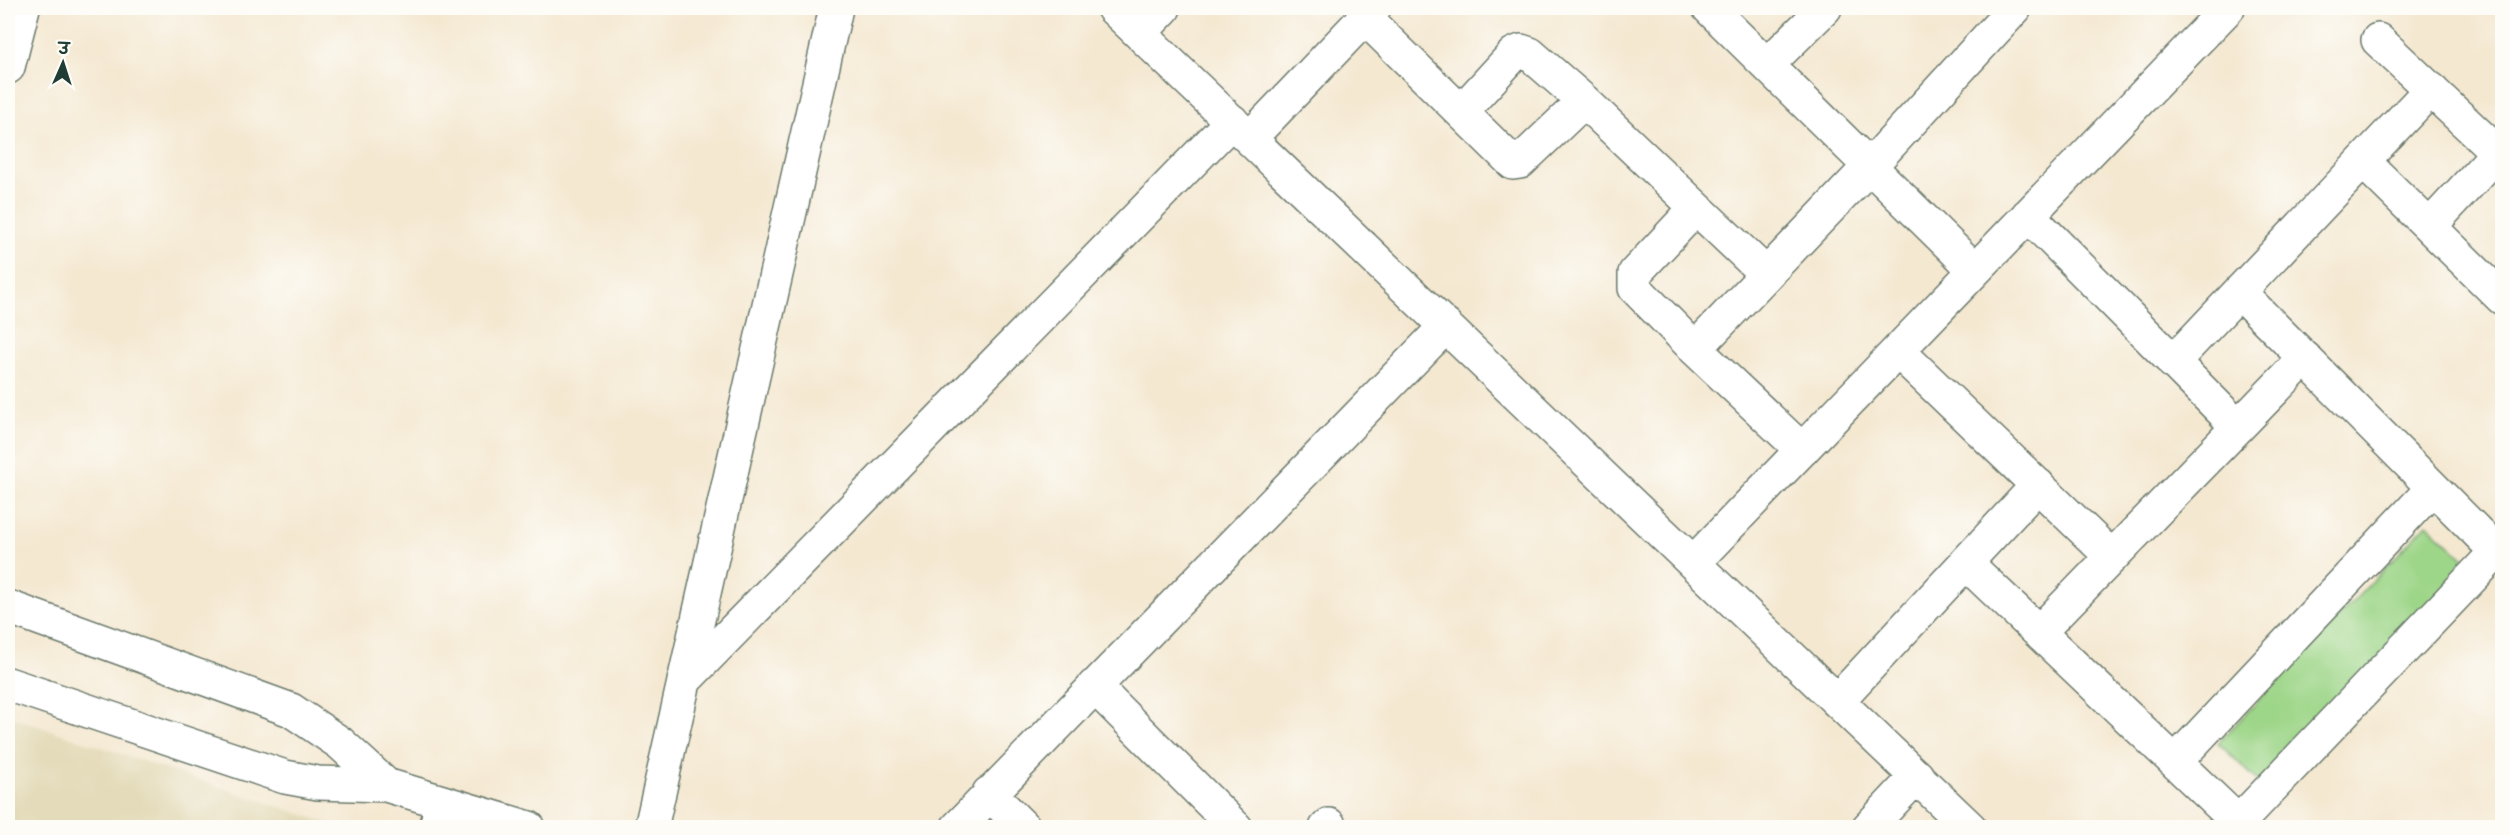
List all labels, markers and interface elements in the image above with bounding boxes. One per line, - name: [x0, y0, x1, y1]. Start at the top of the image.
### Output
- north arrow: [33, 33, 93, 93]
- text: उ: [56, 37, 71, 59]

